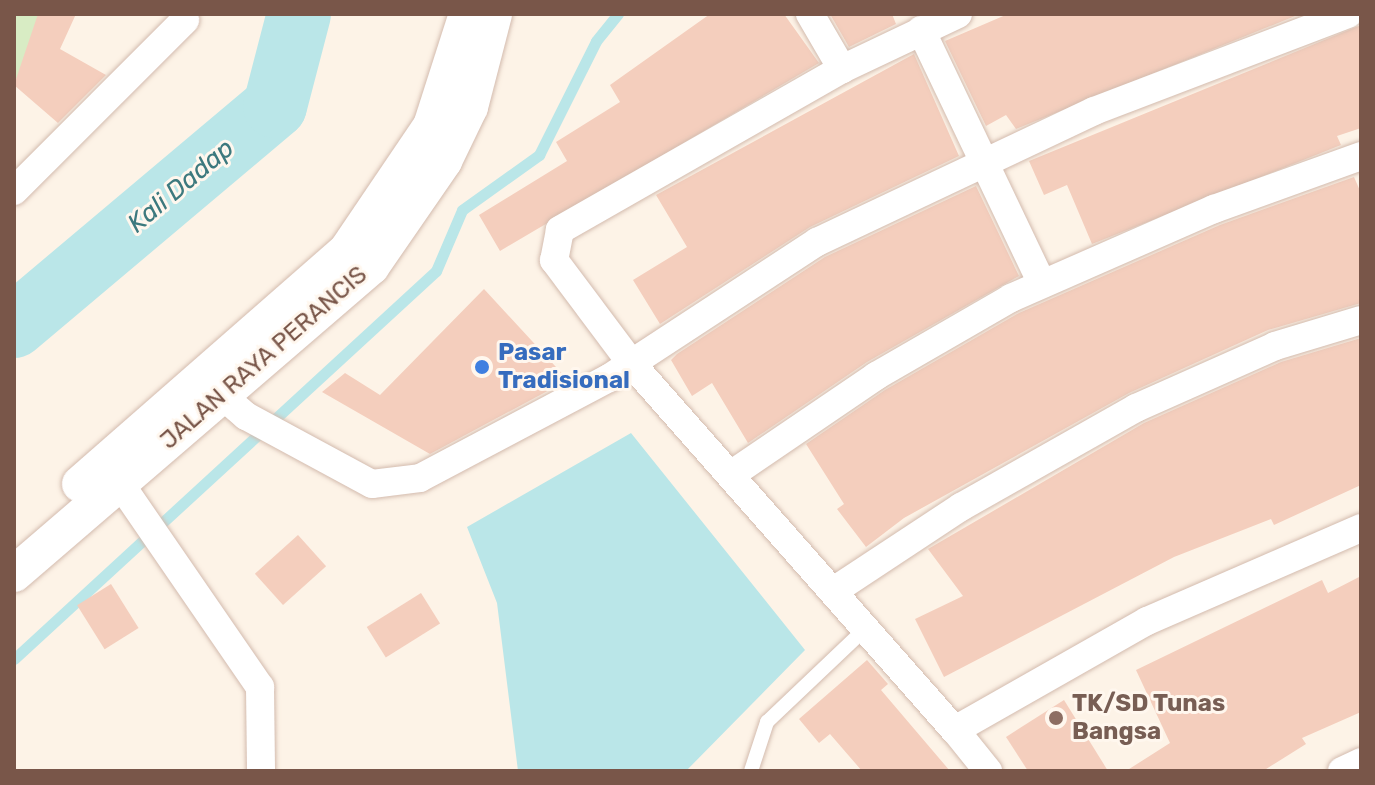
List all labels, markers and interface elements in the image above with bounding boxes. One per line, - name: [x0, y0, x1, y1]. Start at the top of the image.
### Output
- water label: Kali Dadap: [122, 133, 240, 239]
- street label: JALAN RAYA PERANCIS: [155, 260, 373, 456]
- place label: Pasar Tradisional: [498, 339, 630, 395]
- marker: Pasar Tradisional: [473, 358, 491, 376]
- place label: TK/SD Tunas Bangsa: [1072, 690, 1226, 746]
- marker: TK/SD Tunas Bangsa: [1047, 709, 1065, 727]

